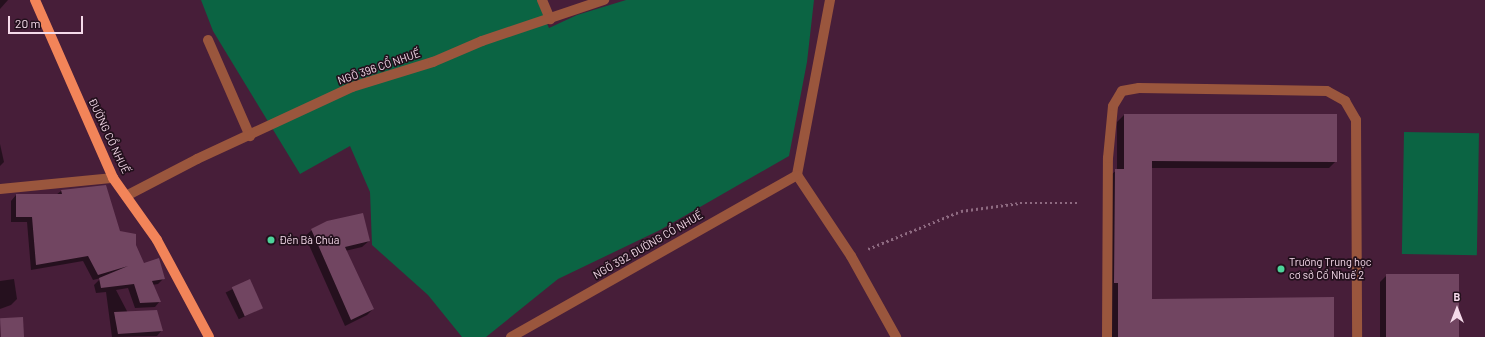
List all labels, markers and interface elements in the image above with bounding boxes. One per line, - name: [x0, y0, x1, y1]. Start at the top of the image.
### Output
- scale bar: [10, 8, 85, 34]
- text: 20 m: [15, 16, 41, 30]
- street label: NGÕ 396 CỔ NHUẾ: [336, 47, 422, 87]
- street label: ĐƯỜNG CỔ NHUẾ: [86, 96, 132, 176]
- street label: NGÕ 392 ĐƯỜNG CỔ NHUẾ: [591, 208, 705, 282]
- place label: Đền Bà Chúa: [279, 233, 339, 247]
- marker: Đền Bà Chúa: [266, 235, 276, 245]
- place label: Trường Trung học cơ sở Cổ Nhuế 2: [1289, 256, 1372, 282]
- marker: Trường Trung học cơ sở Cổ Nhuế 2: [1276, 264, 1286, 274]
- north arrow: [1437, 289, 1477, 329]
- text: B: [1454, 290, 1460, 303]

